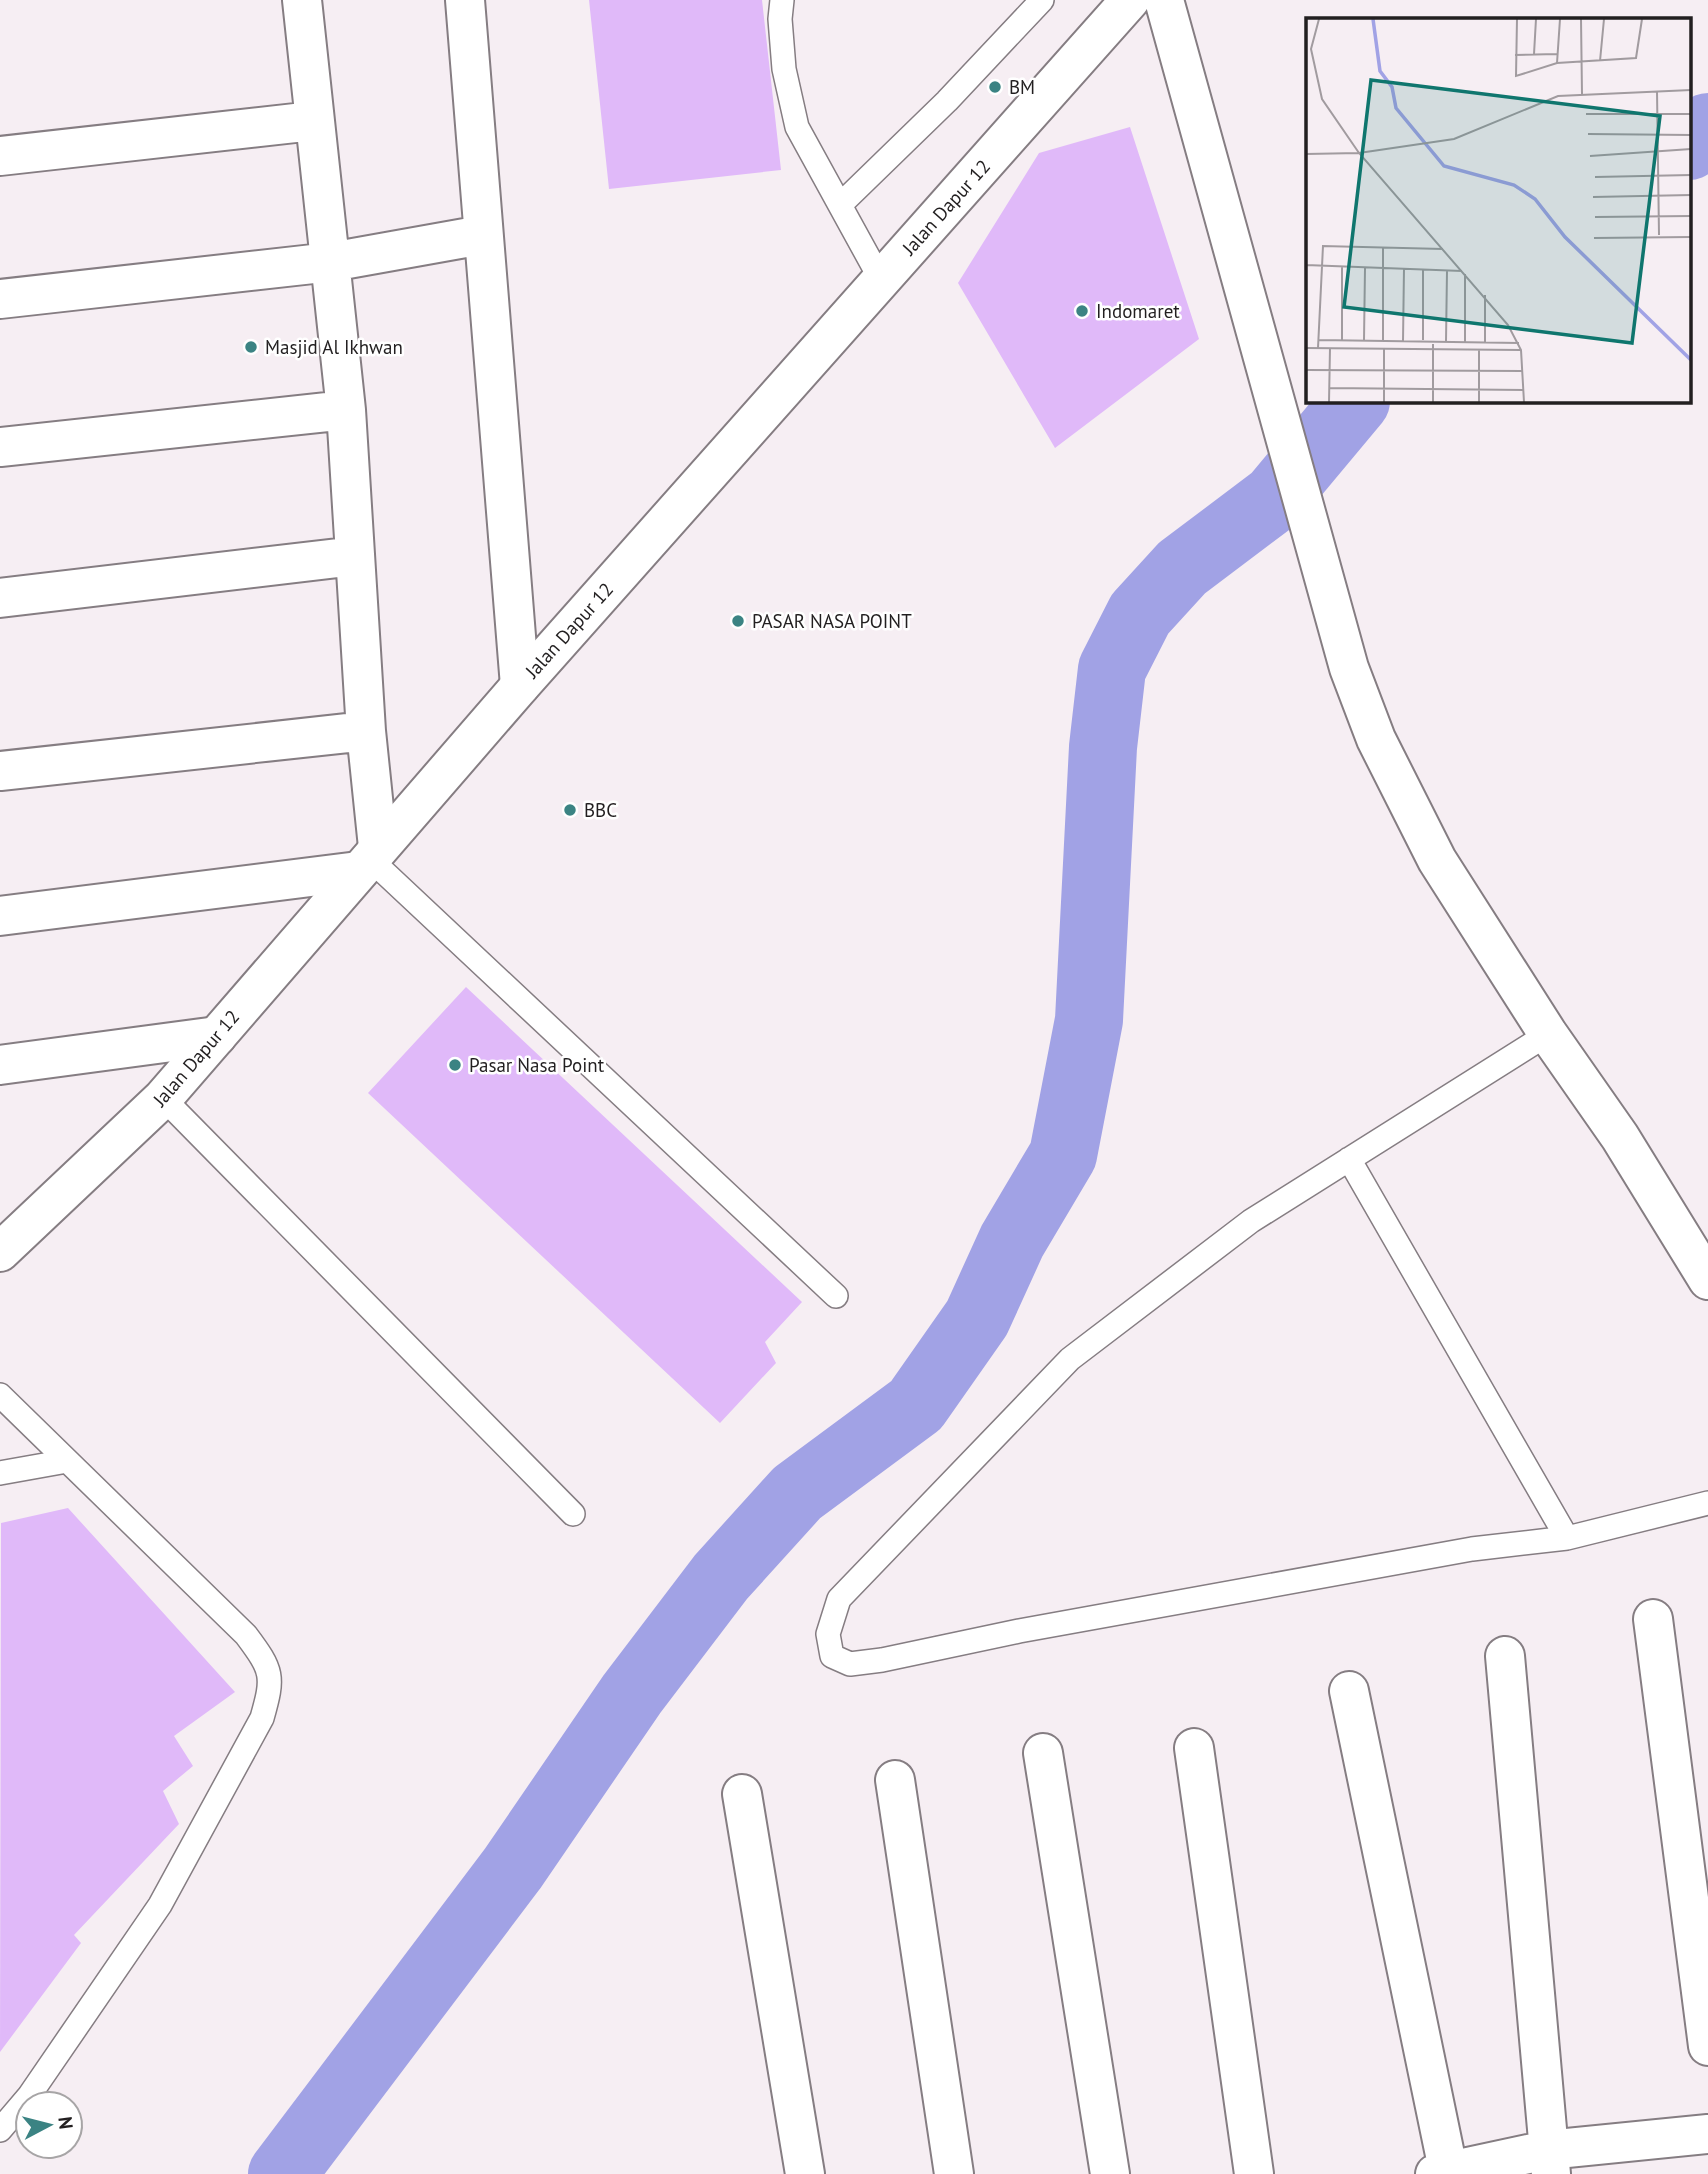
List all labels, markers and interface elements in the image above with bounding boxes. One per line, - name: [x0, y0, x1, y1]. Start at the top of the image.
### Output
- inset map: [1306, 18, 1690, 402]
- place label: BM: [1009, 75, 1035, 99]
- marker: BM: [987, 79, 1003, 95]
- street label: Jalan Dapur 12: [896, 154, 995, 260]
- place label: Indomaret: [1096, 299, 1180, 323]
- marker: Indomaret: [1074, 303, 1090, 319]
- place label: Masjid Al Ikhwan: [265, 335, 403, 359]
- marker: Masjid Al Ikhwan: [243, 339, 259, 355]
- street label: Jalan Dapur 12: [519, 577, 618, 683]
- place label: PASAR NASA POINT: [752, 609, 912, 633]
- marker: PASAR NASA POINT: [730, 613, 746, 629]
- place label: BBC: [584, 798, 617, 822]
- marker: BBC: [562, 802, 578, 818]
- street label: Jalan Dapur 12: [147, 1005, 244, 1112]
- place label: Pasar Nasa Point: [469, 1053, 605, 1077]
- marker: Pasar Nasa Point: [447, 1057, 463, 1073]
- north arrow: [14, 2090, 84, 2160]
- text: N: [53, 2115, 79, 2131]

